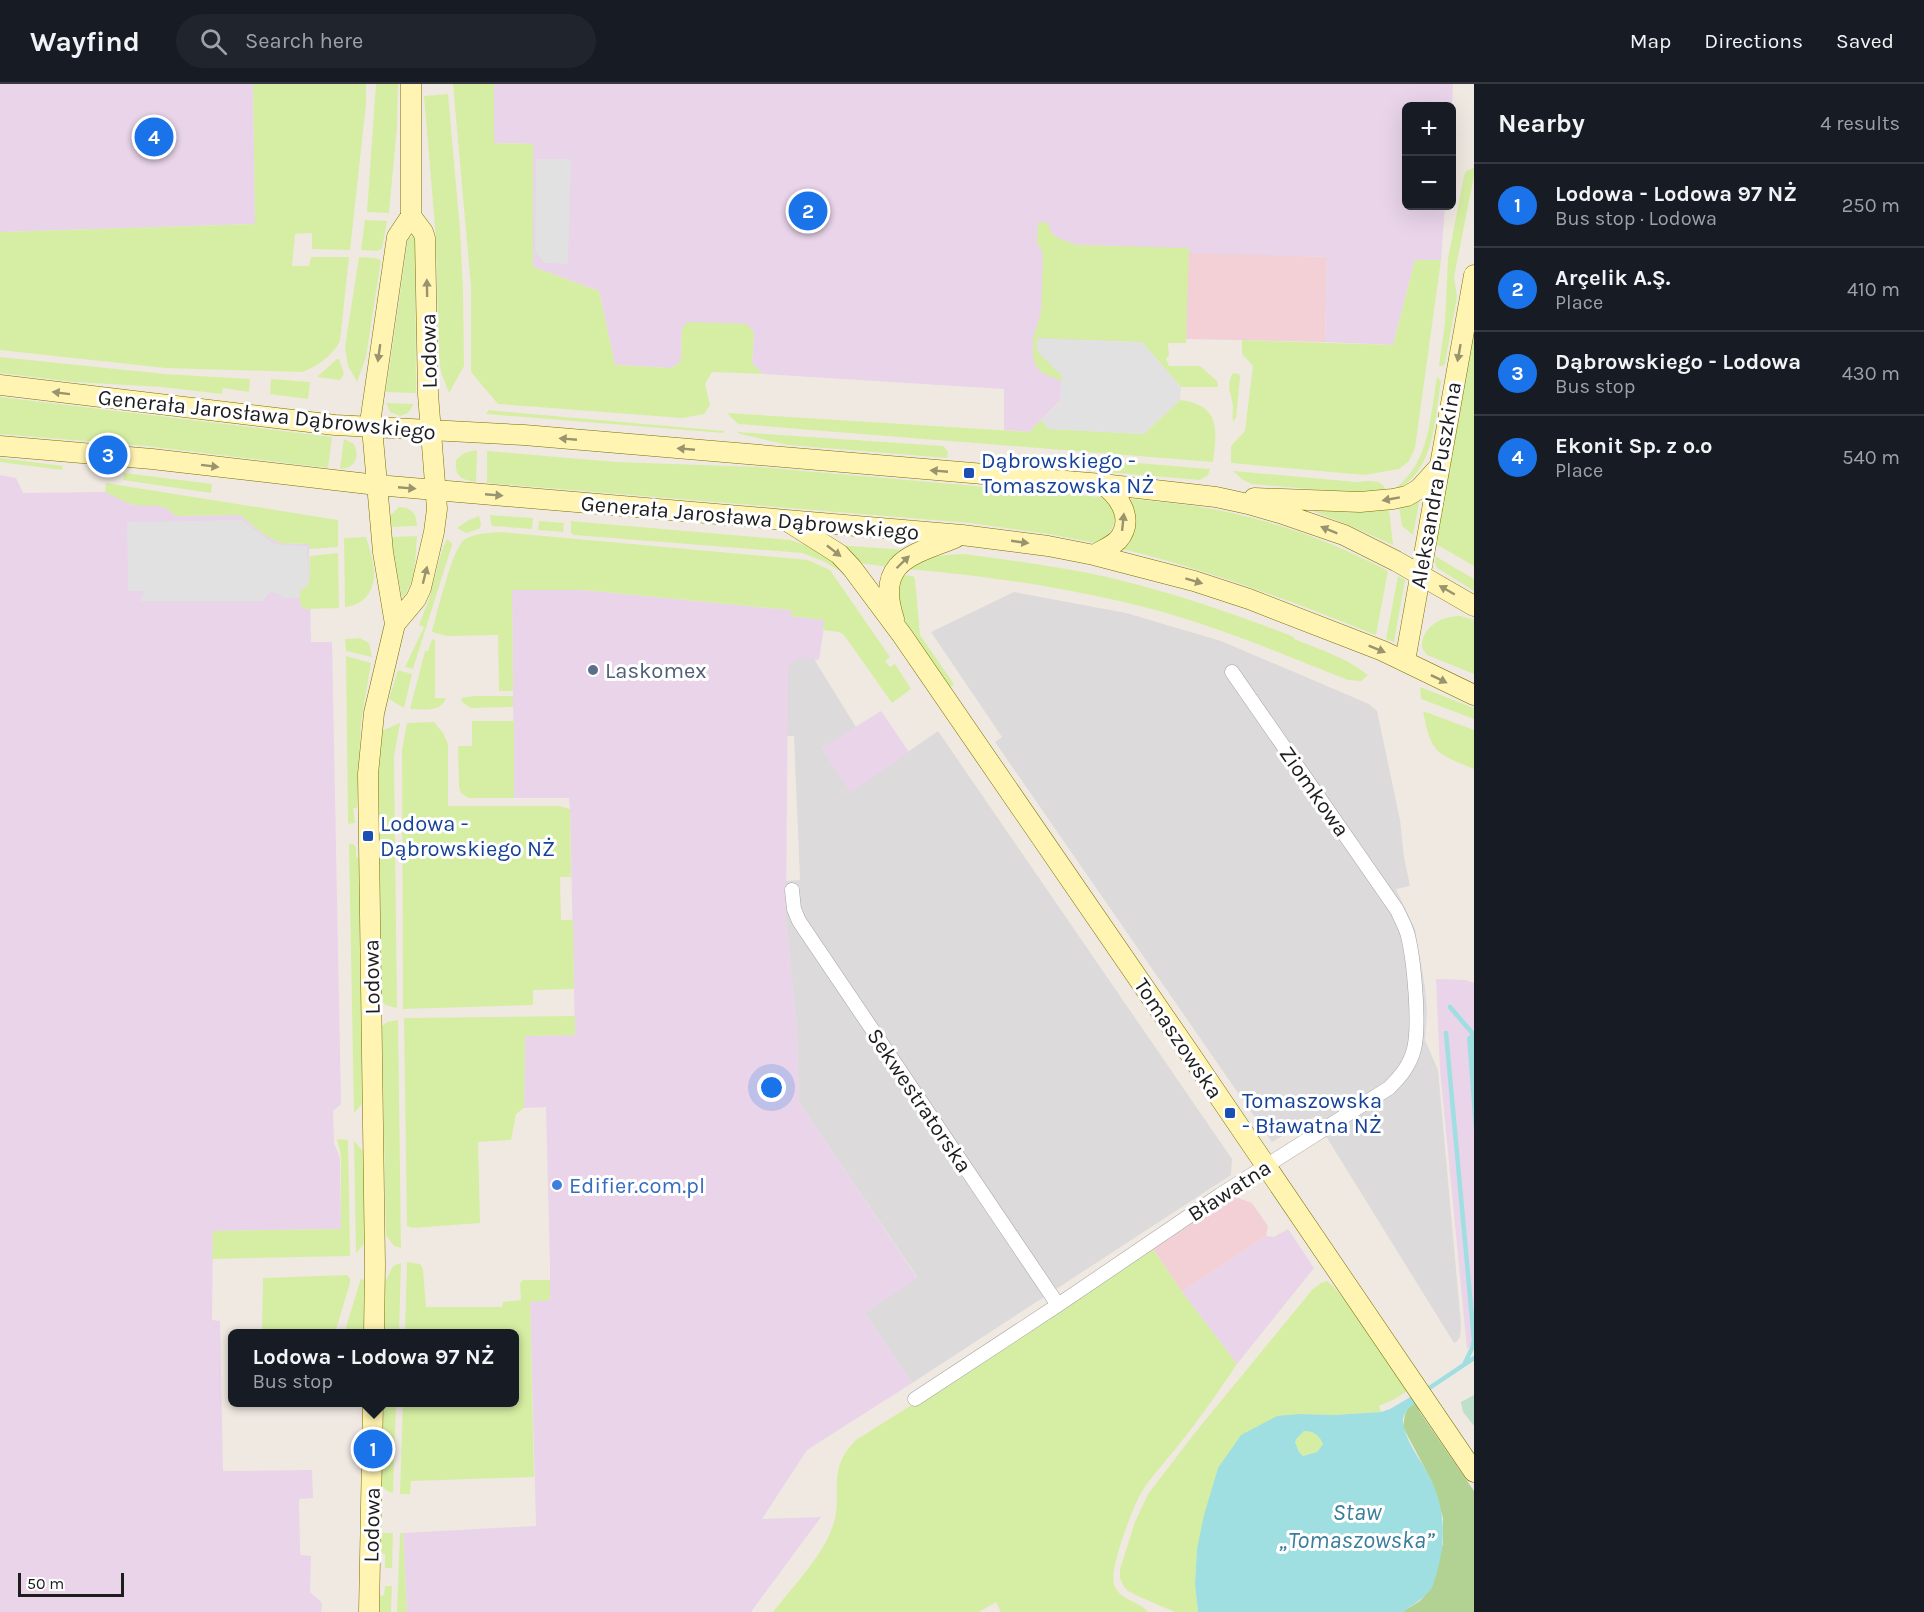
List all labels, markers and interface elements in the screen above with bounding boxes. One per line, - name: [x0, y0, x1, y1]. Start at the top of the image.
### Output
- search box: [176, 14, 596, 68]
- text: Wayfind: [30, 25, 140, 58]
- icon: search: [197, 25, 230, 58]
- text: Search here: [245, 28, 363, 54]
- text: Map: [1630, 29, 1671, 53]
- text: Directions: [1704, 29, 1803, 53]
- text: Saved: [1836, 29, 1894, 53]
- map controls: [1402, 102, 1456, 210]
- button: +: [1402, 102, 1456, 156]
- text: Nearby: [1498, 108, 1585, 139]
- text: 4 results: [1820, 112, 1900, 135]
- pin: 4: [134, 115, 174, 160]
- button: −: [1402, 156, 1456, 210]
- text: Lodowa - Lodowa 97 NŻ: [1555, 181, 1797, 207]
- pin: 2: [788, 188, 828, 234]
- text: 1: [1514, 194, 1521, 217]
- text: 250 m: [1842, 194, 1900, 217]
- text: Bus stop · Lodowa: [1555, 207, 1717, 230]
- text: Arçelik A.Ş.: [1555, 265, 1670, 291]
- text: 2: [1511, 278, 1524, 301]
- text: 410 m: [1847, 278, 1900, 301]
- one-way arrow: [422, 279, 431, 298]
- text: Place: [1555, 291, 1603, 314]
- street label: Lodowa: [415, 313, 443, 389]
- one-way arrow: [1455, 343, 1464, 362]
- one-way arrow: [375, 344, 384, 363]
- text: Dąbrowskiego - Lodowa: [1555, 349, 1801, 375]
- text: 3: [1511, 362, 1524, 385]
- text: 430 m: [1842, 362, 1900, 385]
- text: Bus stop: [1555, 375, 1635, 398]
- street label: Aleksandra Puszkina: [1405, 380, 1467, 591]
- street label: Generała Jarosława Dąbrowskiego: [97, 384, 437, 446]
- one-way arrow: [52, 388, 71, 397]
- pin: 3: [88, 432, 128, 478]
- text: Ekonit Sp. z o.o: [1555, 433, 1712, 459]
- one-way arrow: [559, 434, 578, 444]
- one-way arrow: [677, 444, 696, 454]
- text: 4: [1512, 446, 1523, 469]
- text: 540 m: [1842, 446, 1900, 469]
- place label: Dąbrowskiego - Tomaszowska NŻ: [981, 448, 1154, 499]
- text: Place: [1555, 459, 1603, 482]
- one-way arrow: [201, 461, 220, 471]
- one-way arrow: [930, 466, 949, 476]
- marker: Dąbrowskiego - Tomaszowska NŻ: [962, 466, 976, 480]
- one-way arrow: [397, 483, 416, 492]
- one-way arrow: [485, 490, 504, 500]
- street label: Generała Jarosława Dąbrowskiego: [580, 490, 920, 546]
- one-way arrow: [1381, 495, 1400, 504]
- one-way arrow: [1118, 513, 1128, 532]
- one-way arrow: [1320, 525, 1338, 534]
- one-way arrow: [1011, 538, 1030, 547]
- one-way arrow: [827, 545, 842, 557]
- one-way arrow: [895, 555, 910, 569]
- one-way arrow: [420, 566, 430, 584]
- one-way arrow: [1185, 577, 1203, 586]
- one-way arrow: [1438, 585, 1455, 595]
- one-way arrow: [1368, 644, 1386, 654]
- place label: Laskomex: [605, 658, 707, 684]
- marker: Laskomex: [586, 663, 600, 677]
- one-way arrow: [1431, 674, 1448, 684]
- street label: Ziomkowa: [1274, 741, 1355, 842]
- place label: Lodowa - Dąbrowskiego NŻ: [380, 811, 555, 862]
- marker: Lodowa - Dąbrowskiego NŻ: [361, 829, 375, 843]
- street label: Lodowa: [358, 939, 386, 1015]
- street label: Tomaszowska: [1128, 973, 1228, 1104]
- street label: Sekwestratorska: [861, 1023, 977, 1178]
- your location: [757, 1073, 786, 1102]
- place label: Tomaszowska - Bławatna NŻ: [1242, 1088, 1382, 1139]
- marker: Tomaszowska - Bławatna NŻ: [1223, 1106, 1237, 1120]
- street label: Bławatna: [1183, 1154, 1276, 1227]
- place label: Edifier.com.pl: [569, 1173, 705, 1199]
- marker: Edifier.com.pl: [550, 1178, 564, 1192]
- popup: [228, 1329, 519, 1407]
- text: Lodowa - Lodowa 97 NŻ: [252, 1344, 495, 1370]
- text: Bus stop: [252, 1370, 333, 1393]
- pin: 1: [354, 1426, 392, 1472]
- street label: Lodowa: [358, 1487, 386, 1563]
- water label: Staw „Tomaszowska”: [1278, 1498, 1435, 1554]
- scale bar: [18, 1570, 124, 1598]
- text: 50 m: [27, 1574, 64, 1593]

